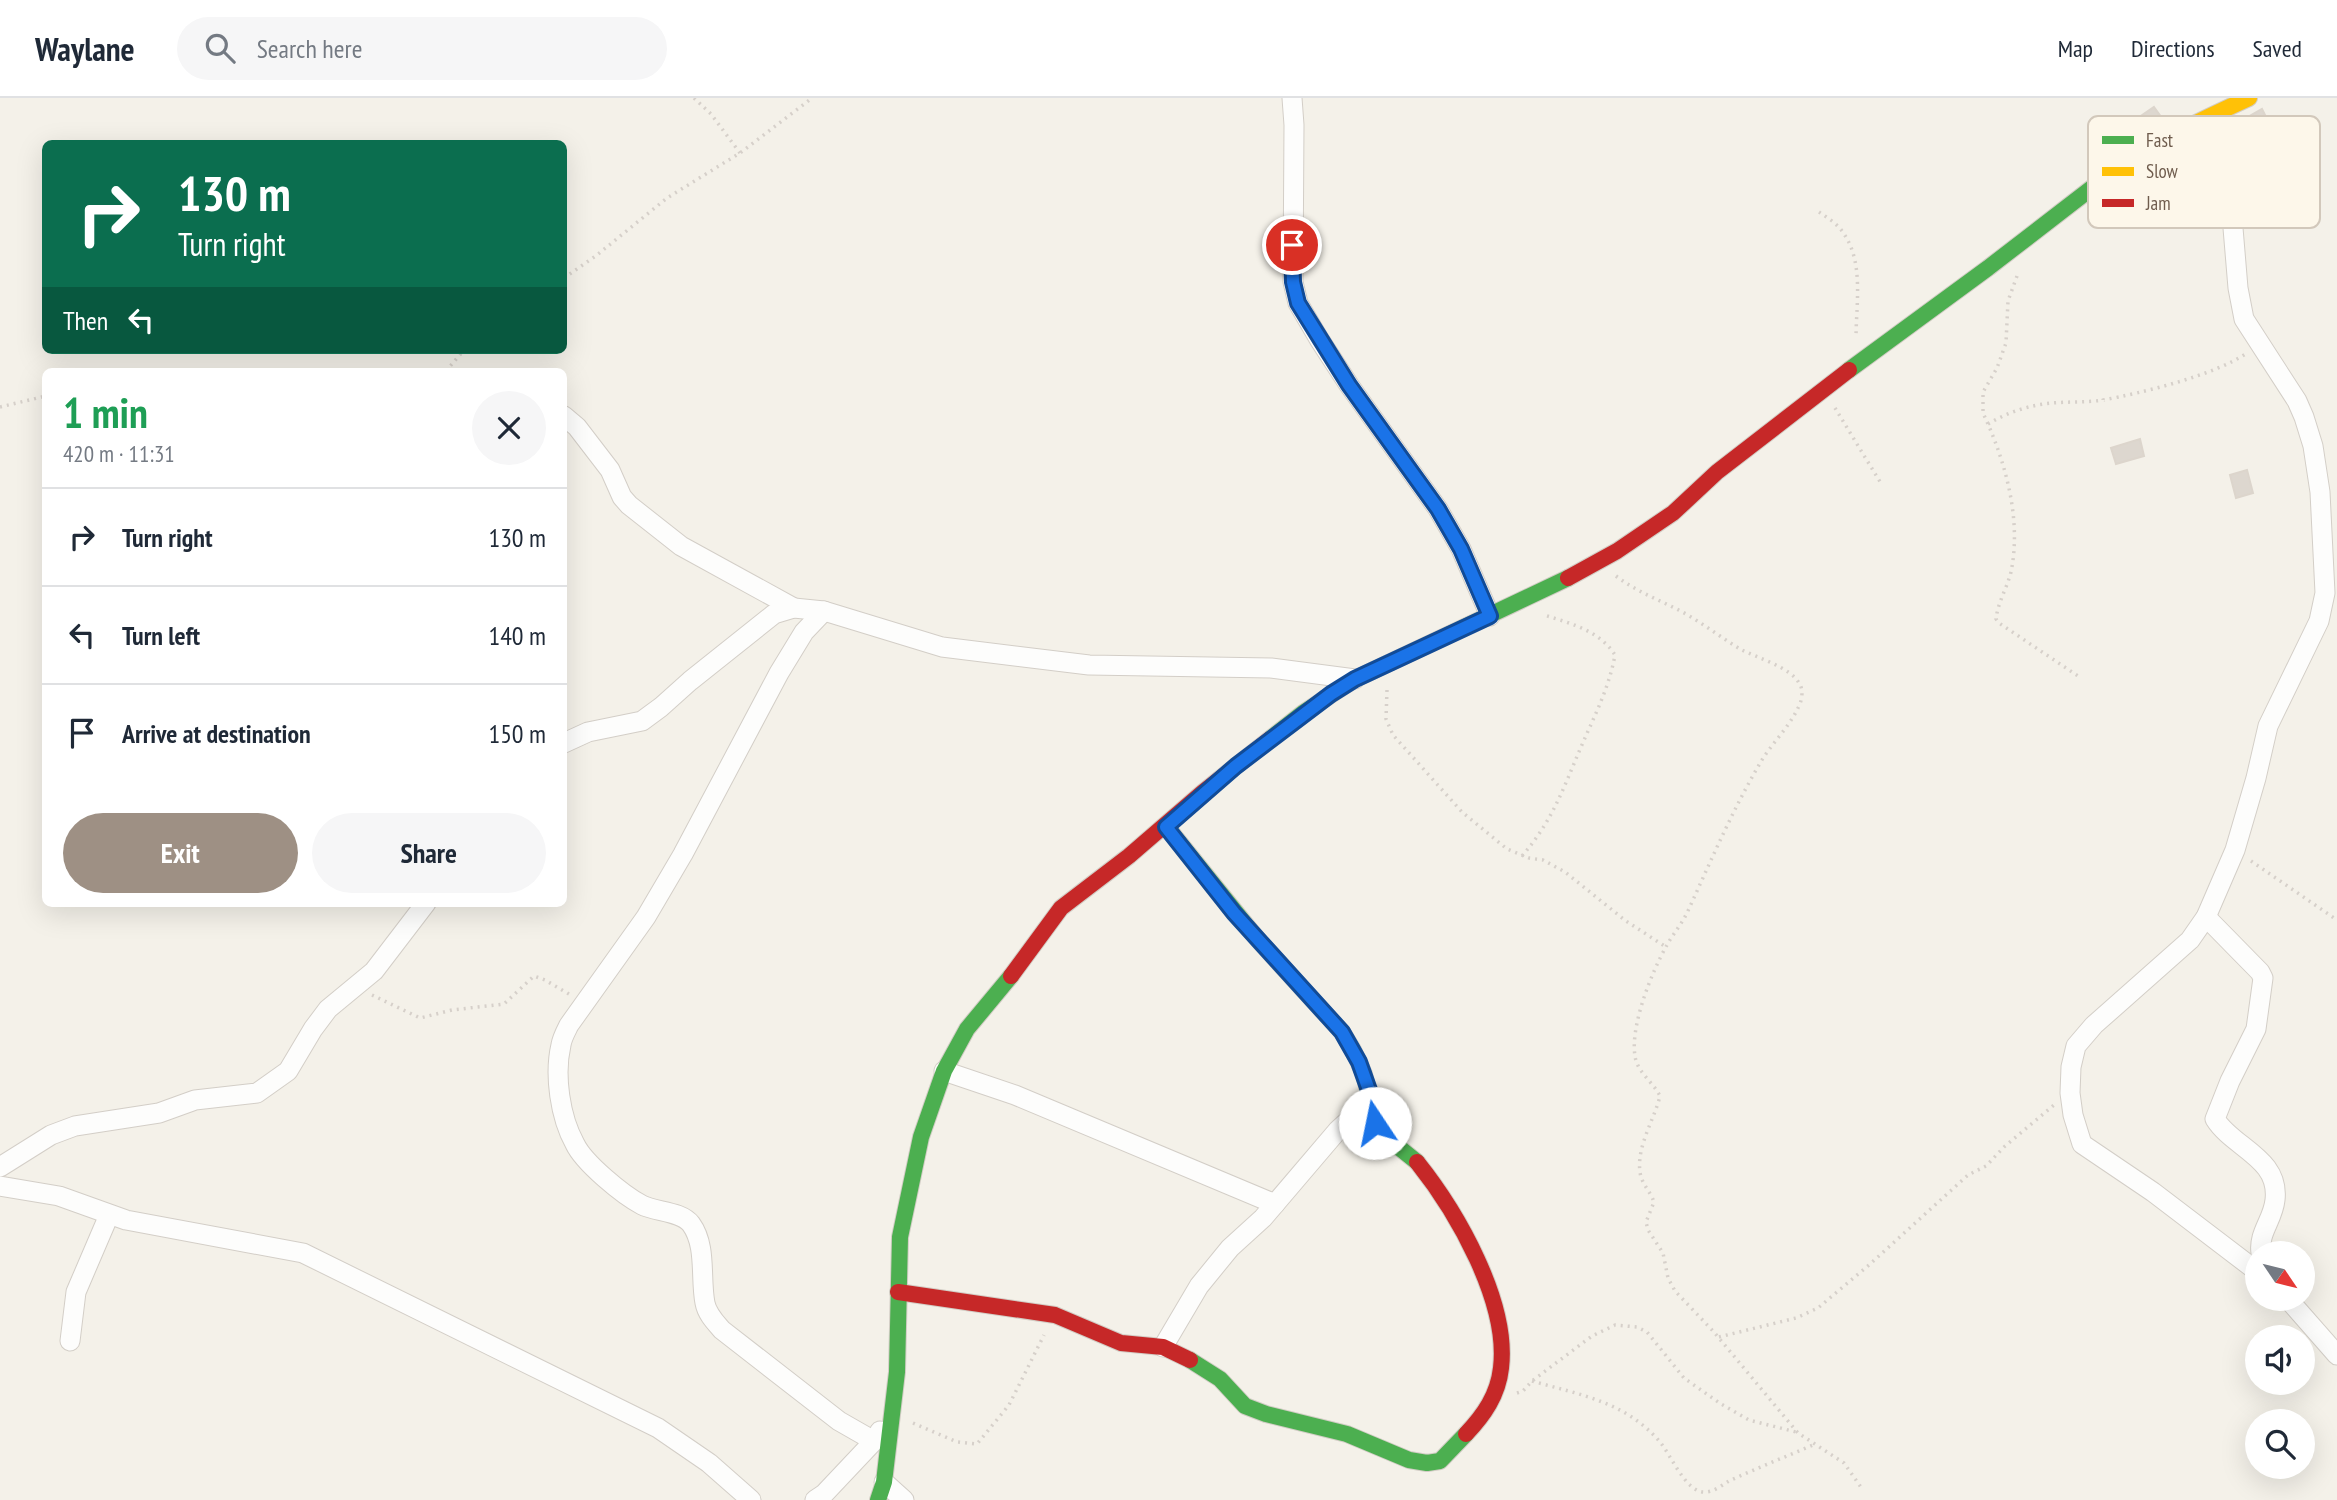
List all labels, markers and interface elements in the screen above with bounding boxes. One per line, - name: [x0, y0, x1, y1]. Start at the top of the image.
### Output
- search box: [177, 17, 667, 80]
- text: Waylane: [35, 27, 135, 70]
- icon: search: [201, 29, 239, 67]
- text: Search here: [257, 32, 362, 65]
- text: Map: [2058, 33, 2093, 64]
- text: Directions: [2131, 33, 2215, 64]
- text: Saved: [2253, 33, 2302, 64]
- legend: [2088, 116, 2320, 228]
- text: Fast: [2146, 128, 2174, 152]
- text: Slow: [2146, 159, 2179, 183]
- text: 130 m: [178, 161, 291, 225]
- icon: right: [63, 168, 154, 259]
- text: Jam: [2145, 191, 2171, 215]
- pin: [1262, 215, 1322, 275]
- text: Turn right: [178, 223, 286, 265]
- icon: arrive: [1273, 226, 1311, 264]
- icon: left: [122, 301, 160, 339]
- text: Then: [63, 304, 108, 337]
- text: 1 min: [63, 385, 148, 440]
- button: close: [472, 391, 546, 465]
- text: 420 m · 11:31: [63, 439, 175, 468]
- icon: right: [63, 518, 101, 556]
- text: Turn right: [122, 521, 213, 554]
- text: 130 m: [488, 521, 546, 554]
- icon: left: [63, 616, 101, 654]
- text: Turn left: [122, 619, 200, 652]
- text: 140 m: [488, 619, 546, 652]
- icon: arrive: [63, 714, 101, 752]
- text: Arrive at destination: [122, 717, 311, 750]
- text: 150 m: [488, 717, 546, 750]
- button: Exit: [63, 813, 298, 893]
- button: Share: [312, 813, 546, 893]
- position arrow: [1338, 1086, 1412, 1160]
- north arrow: [2245, 1241, 2315, 1311]
- map controls: [2245, 1241, 2315, 1479]
- button: sound: [2245, 1325, 2315, 1395]
- button: search: [2245, 1409, 2315, 1479]

